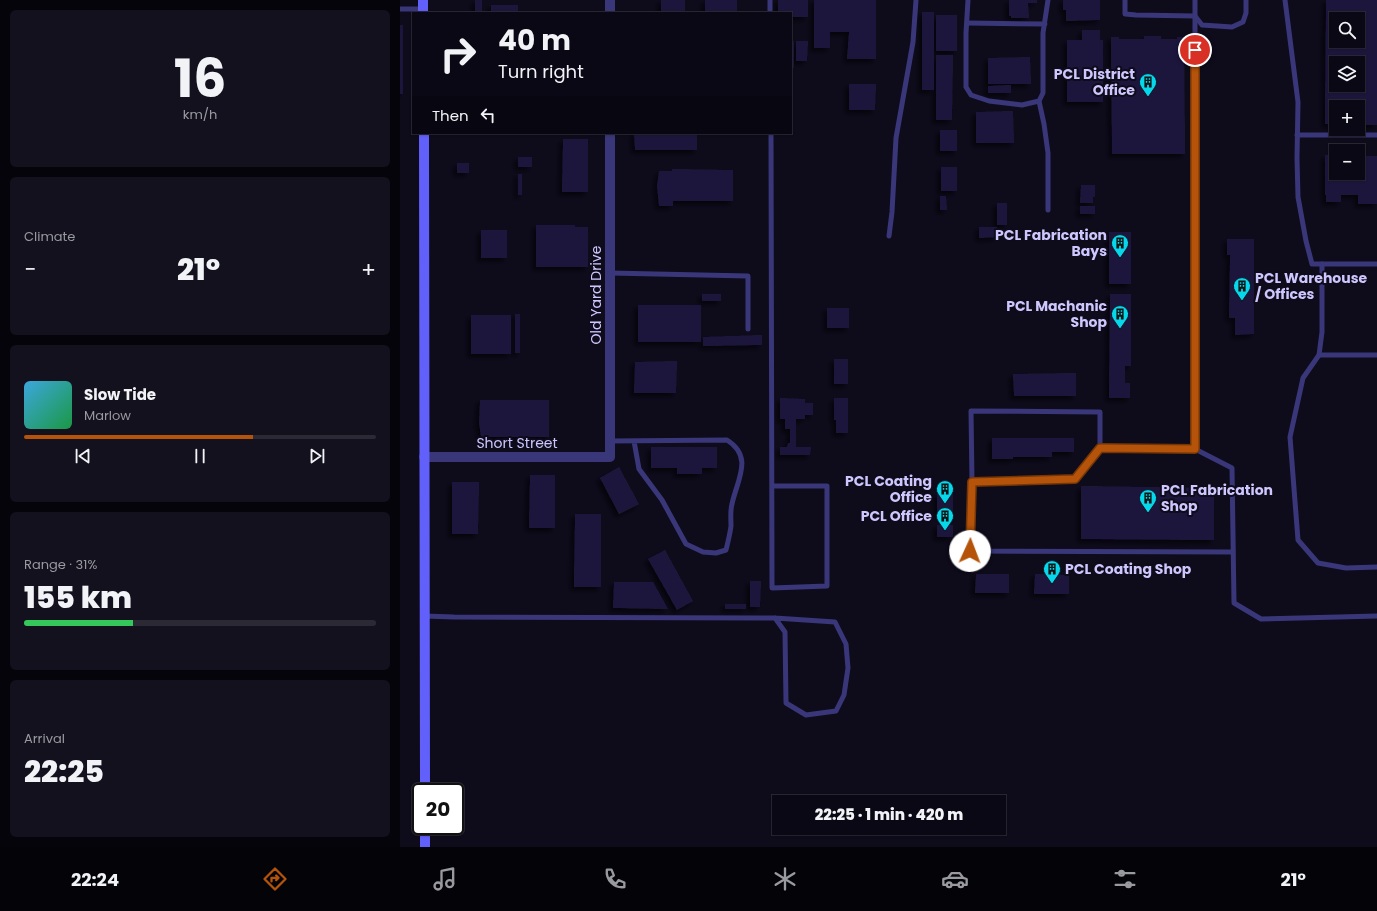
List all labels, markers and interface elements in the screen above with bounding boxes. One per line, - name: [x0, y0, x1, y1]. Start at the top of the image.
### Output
- map controls: [1329, 12, 1365, 180]
- button: search: [1329, 12, 1365, 48]
- text: 40 m: [498, 21, 571, 60]
- icon: right: [432, 28, 484, 80]
- pin: [1178, 33, 1212, 67]
- icon: arrive: [1184, 39, 1206, 61]
- text: 16: [174, 42, 226, 115]
- button: layers: [1329, 56, 1365, 92]
- text: Turn right: [498, 59, 584, 84]
- place label: PCL District Office: [1054, 64, 1135, 100]
- building icon: PCL District Office: [1138, 72, 1158, 97]
- button: +: [1329, 100, 1365, 136]
- icon: left: [477, 104, 499, 126]
- text: km/h: [183, 105, 217, 124]
- text: Then: [432, 105, 469, 126]
- button: −: [1329, 144, 1365, 180]
- place label: PCL Fabrication Bays: [995, 225, 1107, 261]
- text: Climate: [24, 227, 75, 246]
- building icon: PCL Fabrication Bays: [1110, 233, 1130, 258]
- street label: Old Yard Drive: [586, 245, 606, 344]
- text: 21°: [177, 248, 220, 291]
- text: −: [24, 254, 36, 285]
- text: +: [361, 254, 376, 285]
- place label: PCL Warehouse / Offices: [1255, 268, 1368, 304]
- building icon: PCL Warehouse / Offices: [1232, 276, 1252, 301]
- place label: PCL Machanic Shop: [1006, 296, 1108, 332]
- building icon: PCL Machanic Shop: [1110, 304, 1130, 329]
- text: Slow Tide: [84, 384, 156, 405]
- text: Marlow: [84, 406, 131, 425]
- street label: Short Street: [476, 433, 558, 453]
- icon: previous: [72, 445, 94, 467]
- icon: pause: [189, 445, 211, 467]
- icon: next: [306, 445, 328, 467]
- place label: PCL Coating Office: [845, 471, 932, 507]
- building icon: PCL Coating Office: [935, 479, 955, 504]
- place label: PCL Fabrication Shop: [1161, 480, 1273, 516]
- building icon: PCL Fabrication Shop: [1138, 488, 1158, 513]
- place label: PCL Office: [861, 506, 932, 526]
- building icon: PCL Office: [935, 506, 955, 531]
- position arrow: [949, 530, 991, 572]
- text: Range · 31%: [24, 555, 97, 574]
- building icon: PCL Coating Shop: [1042, 559, 1062, 584]
- place label: PCL Coating Shop: [1065, 559, 1192, 579]
- text: 155 km: [24, 576, 132, 619]
- text: Arrival: [24, 729, 65, 748]
- text: 22:25: [24, 750, 104, 793]
- speed limit sign: 20: [412, 783, 464, 835]
- text: 22:25 · 1 min · 420 m: [815, 804, 963, 825]
- icon: directions: [261, 865, 289, 893]
- icon: music: [431, 865, 459, 893]
- icon: phone: [601, 865, 629, 893]
- icon: climate: [771, 865, 799, 893]
- icon: car: [941, 865, 969, 893]
- icon: filters: [1111, 865, 1139, 893]
- text: 22:24: [71, 867, 119, 892]
- text: 21°: [1281, 867, 1306, 892]

